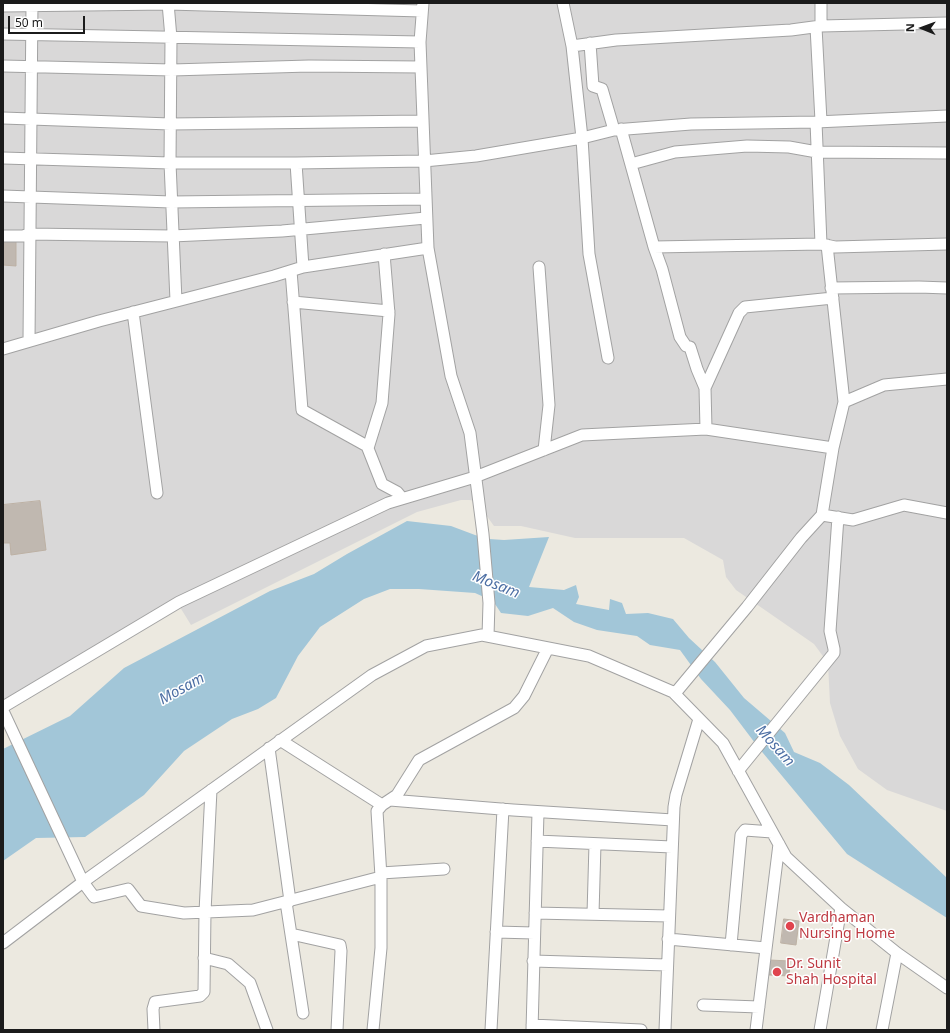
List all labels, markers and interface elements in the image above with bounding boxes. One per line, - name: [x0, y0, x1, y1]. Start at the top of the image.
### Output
- scale bar: [10, 8, 87, 34]
- north arrow: [902, 8, 942, 48]
- text: 50 m: [15, 14, 43, 31]
- text: N: [902, 23, 917, 32]
- water label: Mosam: [470, 567, 522, 603]
- water label: Mosam: [156, 669, 208, 709]
- water label: Mosam: [752, 722, 798, 770]
- place label: Vardhaman Nursing Home: [799, 910, 895, 942]
- marker: Vardhaman Nursing Home: [784, 920, 796, 932]
- place label: Dr. Sunit Shah Hospital: [786, 956, 877, 988]
- marker: Dr. Sunit Shah Hospital: [771, 966, 783, 978]

